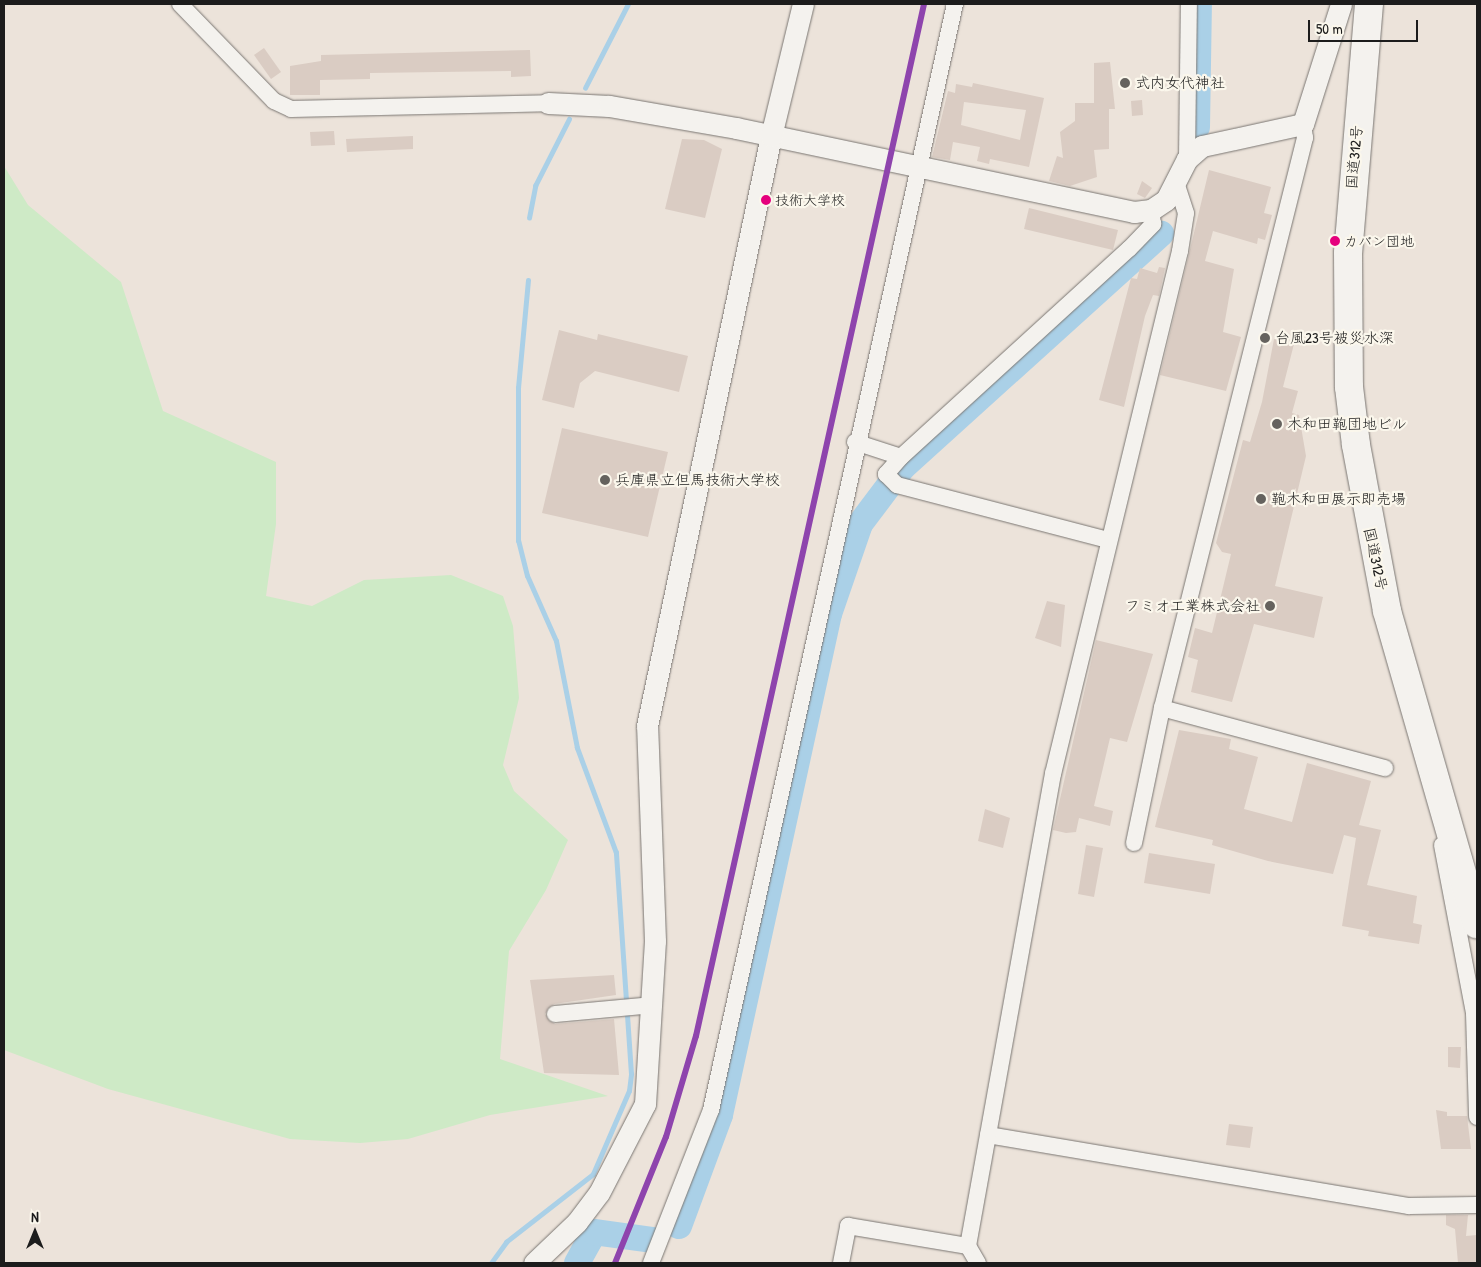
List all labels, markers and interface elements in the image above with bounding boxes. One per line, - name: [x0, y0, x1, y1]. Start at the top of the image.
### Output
- scale bar: [1311, 10, 1421, 42]
- text: 50 m: [1316, 18, 1343, 39]
- place label: 式内女代神社: [1135, 74, 1225, 92]
- marker: 式内女代神社: [1119, 77, 1131, 89]
- street label: 国道312号: [1342, 124, 1366, 190]
- place label: 技術大学校: [775, 192, 845, 208]
- marker: 技術大学校: [761, 195, 771, 205]
- place label: カバン団地: [1344, 233, 1414, 249]
- marker: カバン団地: [1330, 236, 1340, 246]
- place label: 台風23号被災水深: [1275, 329, 1394, 347]
- marker: 台風23号被災水深: [1259, 332, 1271, 344]
- place label: 木和田鞄団地ビル: [1287, 415, 1407, 433]
- marker: 木和田鞄団地ビル: [1271, 418, 1283, 430]
- place label: 兵庫県立但馬技術大学校: [615, 471, 780, 489]
- marker: 兵庫県立但馬技術大学校: [599, 474, 611, 486]
- place label: 鞄木和田展示即売場: [1271, 490, 1406, 508]
- marker: 鞄木和田展示即売場: [1255, 493, 1267, 505]
- street label: 国道312号: [1361, 526, 1391, 592]
- place label: フミオ工業株式会社: [1125, 597, 1260, 615]
- marker: フミオ工業株式会社: [1264, 600, 1276, 612]
- north arrow: [10, 1207, 60, 1257]
- text: N: [31, 1207, 39, 1226]

